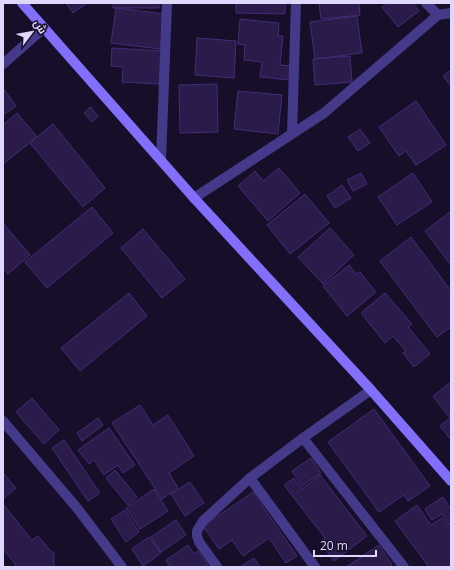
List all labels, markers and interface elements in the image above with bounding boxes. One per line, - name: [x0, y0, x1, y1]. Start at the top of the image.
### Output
- north arrow: [12, 12, 52, 52]
- text: ش: [31, 16, 51, 36]
- scale bar: [314, 532, 376, 558]
- text: 20 m: [320, 537, 348, 554]

